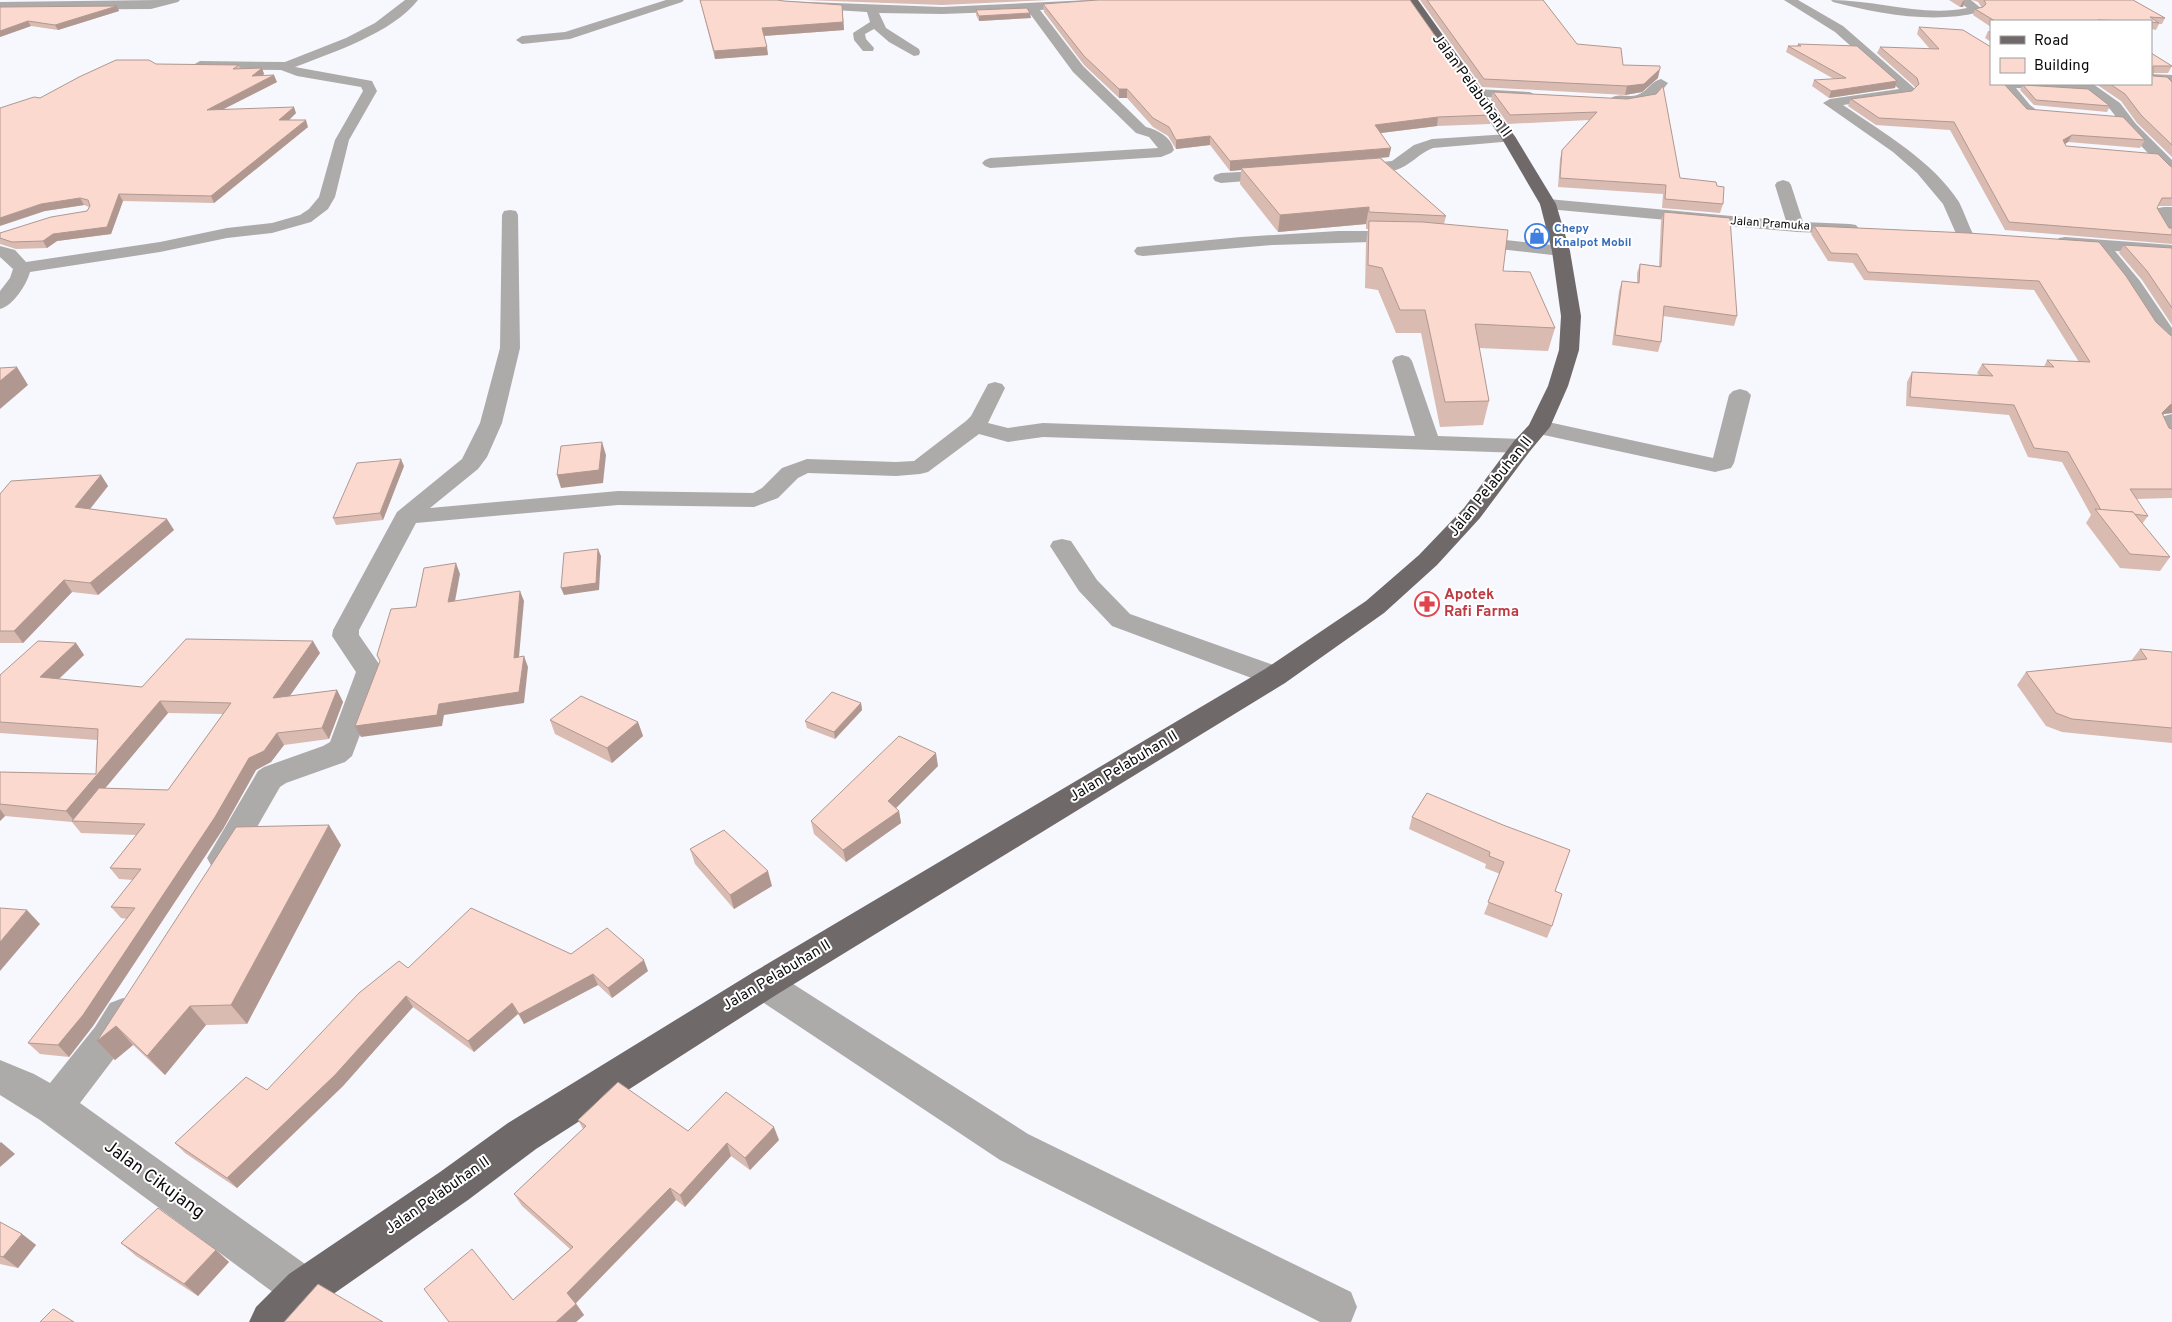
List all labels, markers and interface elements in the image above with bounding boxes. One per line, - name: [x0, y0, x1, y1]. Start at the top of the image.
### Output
- legend: [1990, 20, 2152, 85]
- street label: Jalan Pelabuhan II: [1427, 31, 1515, 141]
- text: Road: [2034, 32, 2069, 51]
- text: Building: [2034, 57, 2089, 76]
- street label: Jalan Pramuka: [1730, 213, 1810, 235]
- place label: Chepy Knalpot Mobil: [1554, 221, 1632, 251]
- shop icon: Chepy Knalpot Mobil: [1524, 223, 1550, 249]
- street label: Jalan Pelabuhan II: [1445, 433, 1537, 541]
- place label: Apotek Rafi Farma: [1444, 586, 1519, 622]
- pharmacy icon: Apotek Rafi Farma: [1414, 591, 1440, 617]
- street label: Jalan Pelabuhan II: [1066, 727, 1182, 807]
- street label: Jalan Pelabuhan II: [719, 936, 835, 1016]
- street label: Jalan Cikujang: [99, 1136, 209, 1224]
- street label: Jalan Pelabuhan II: [382, 1153, 494, 1239]

